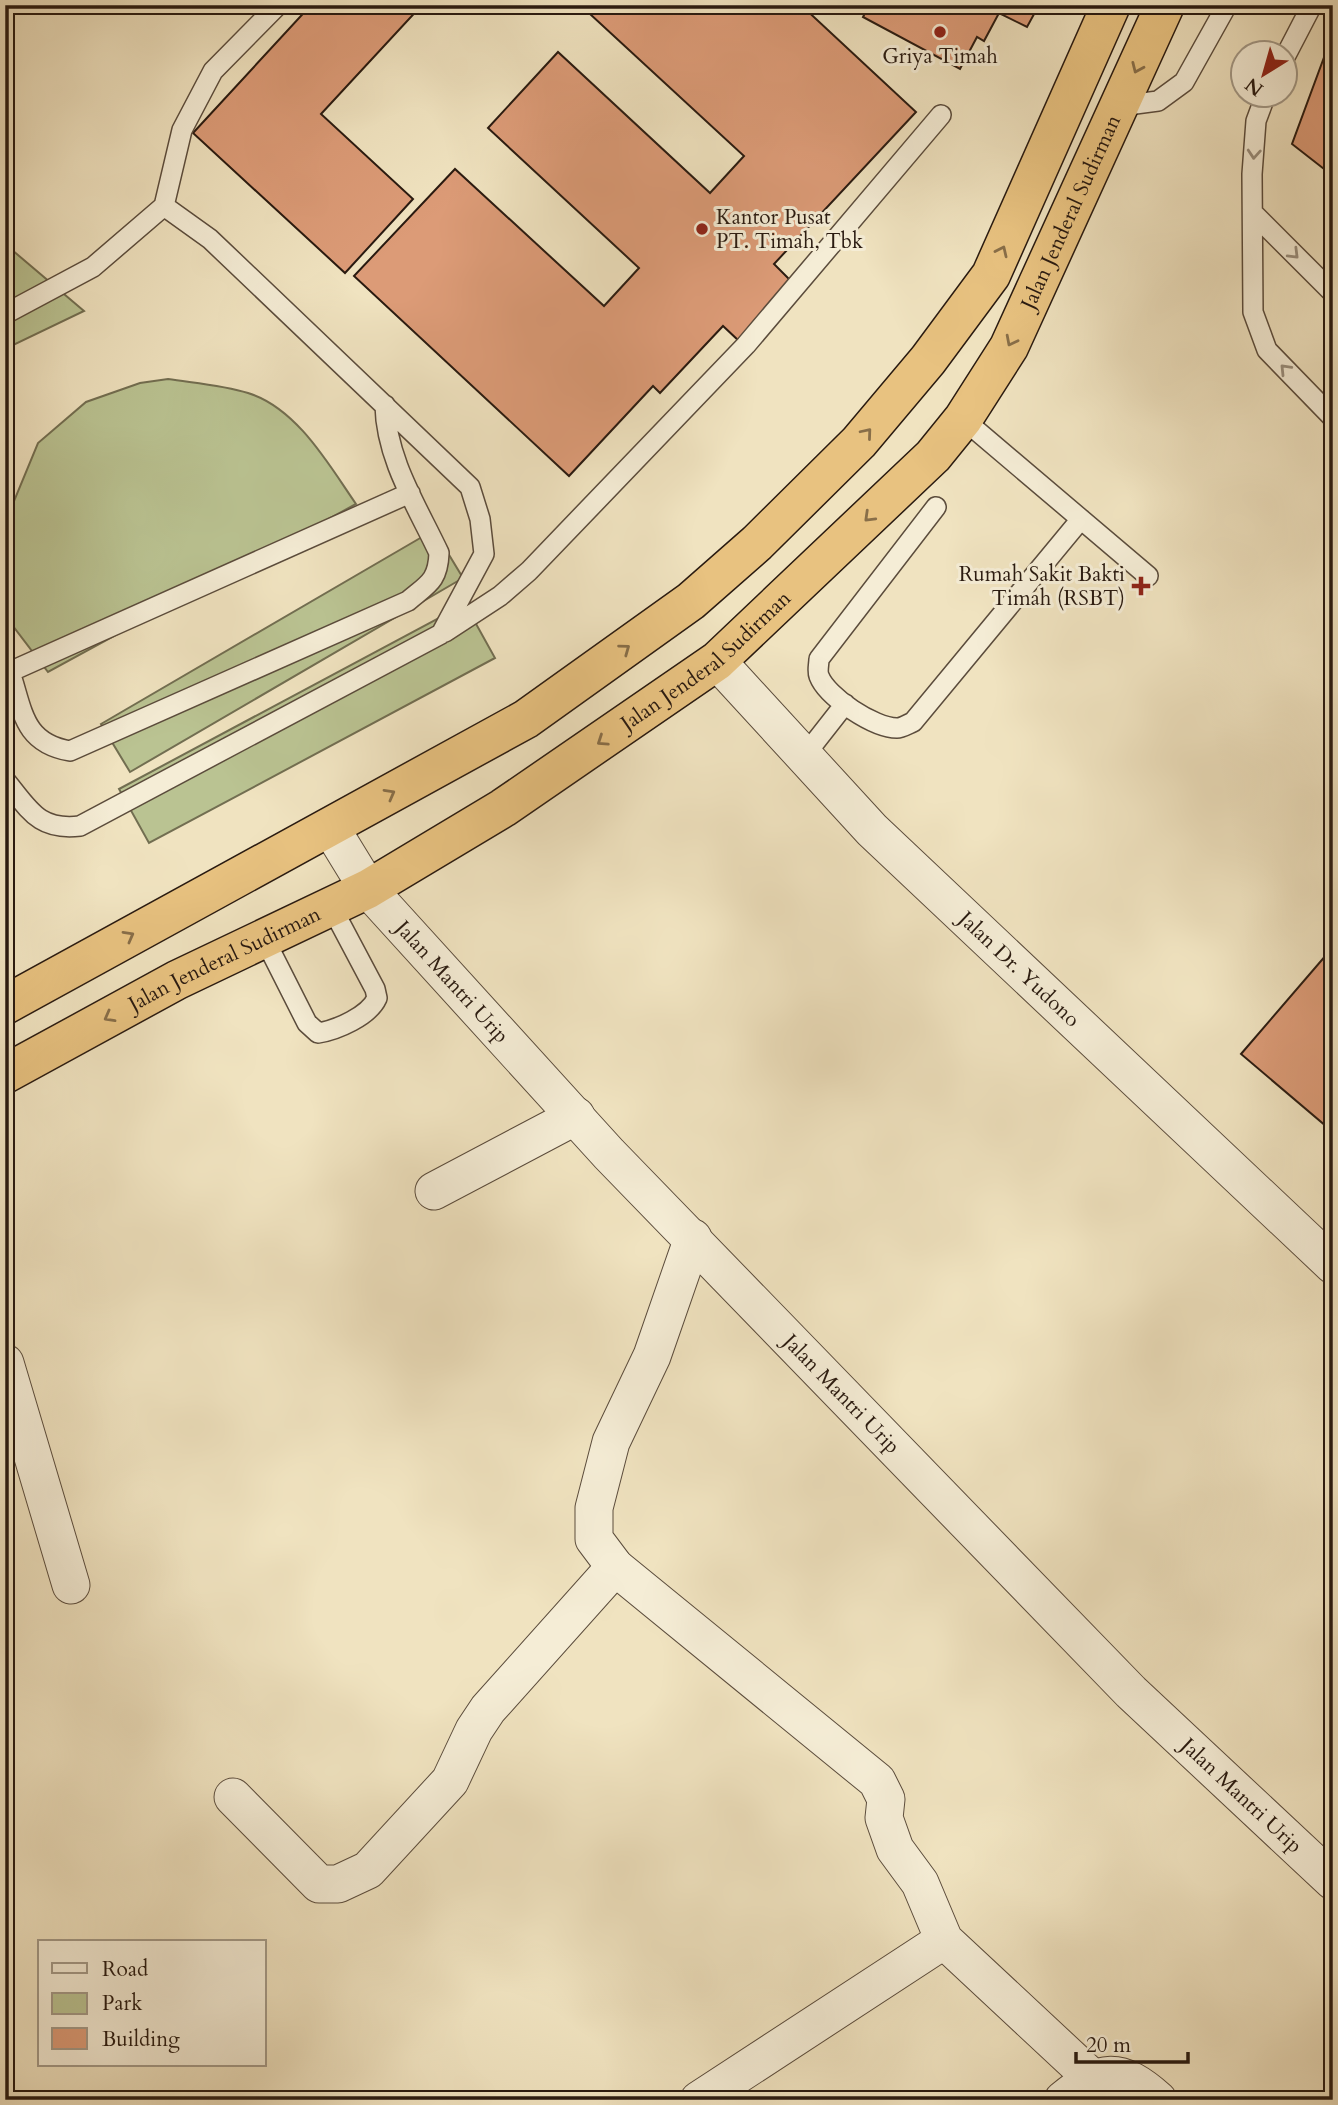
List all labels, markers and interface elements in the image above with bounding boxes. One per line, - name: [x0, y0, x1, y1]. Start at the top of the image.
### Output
- marker: Griya Timah: [932, 24, 948, 40]
- north arrow: [1230, 38, 1300, 108]
- place label: Griya Timah: [882, 42, 998, 71]
- one-way arrow: [1131, 61, 1145, 73]
- text: N: [1240, 71, 1269, 102]
- street label: Jalan Jenderal Sudirman: [1012, 110, 1128, 317]
- one-way arrow: [1247, 149, 1262, 160]
- place label: Kantor Pusat PT. Timah, Tbk: [716, 203, 864, 256]
- marker: Kantor Pusat PT. Timah, Tbk: [694, 221, 710, 237]
- one-way arrow: [994, 246, 1008, 258]
- one-way arrow: [1285, 246, 1298, 259]
- one-way arrow: [1006, 334, 1020, 346]
- one-way arrow: [1281, 364, 1294, 377]
- one-way arrow: [859, 428, 871, 441]
- one-way arrow: [864, 508, 877, 521]
- place label: Rumah Sakit Bakti Timah (RSBT): [959, 560, 1125, 613]
- marker: Rumah Sakit Bakti Timah (RSBT): [1131, 576, 1151, 596]
- street label: Jalan Jenderal Sudirman: [612, 584, 797, 739]
- one-way arrow: [617, 645, 630, 657]
- one-way arrow: [597, 733, 610, 745]
- one-way arrow: [383, 789, 395, 802]
- street label: Jalan Jenderal Sudirman: [121, 899, 325, 1020]
- street label: Jalan Dr. Yudono: [950, 903, 1086, 1034]
- street label: Jalan Mantri Urip: [387, 912, 516, 1049]
- one-way arrow: [122, 931, 134, 945]
- one-way arrow: [104, 1009, 116, 1022]
- street label: Jalan Mantri Urip: [775, 1325, 907, 1460]
- street label: Jalan Mantri Urip: [1172, 1729, 1309, 1860]
- legend: [38, 1940, 266, 2066]
- text: Road: [102, 1955, 148, 1984]
- text: Park: [102, 1989, 143, 2018]
- scale bar: [1076, 2021, 1188, 2065]
- text: Building: [102, 2025, 180, 2054]
- text: 20 m: [1086, 2031, 1131, 2060]

